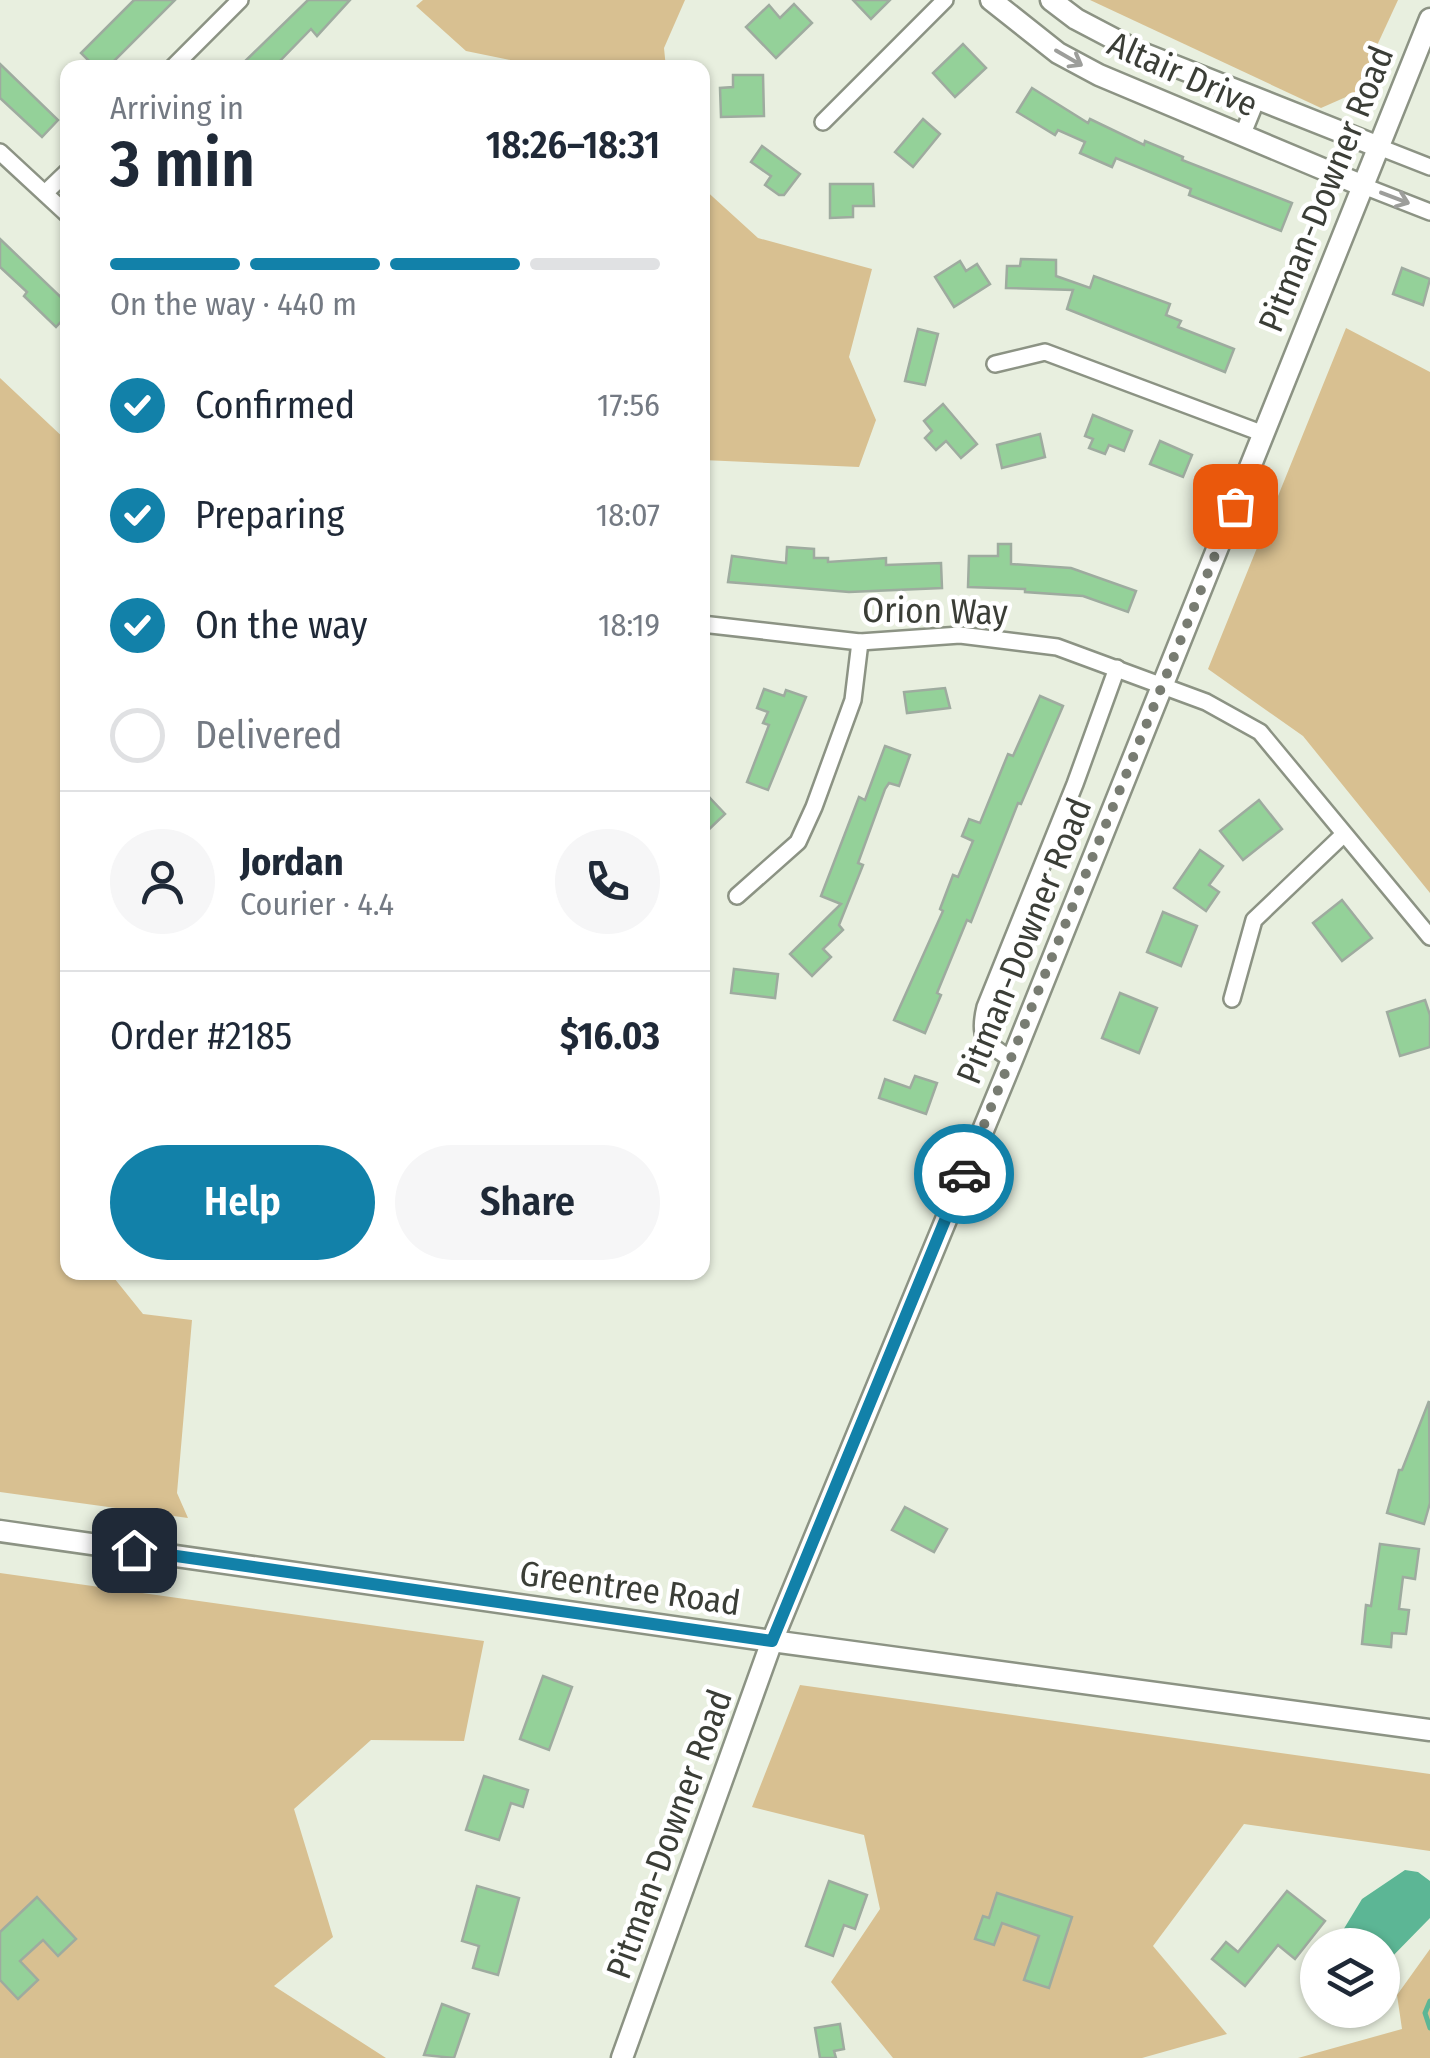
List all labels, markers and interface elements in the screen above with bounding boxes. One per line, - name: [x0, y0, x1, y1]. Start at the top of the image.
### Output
- street label: Altair Drive: [1102, 22, 1264, 126]
- street label: Pitman-Downer Road: [1250, 40, 1402, 338]
- one-way arrow: [1054, 49, 1083, 69]
- text: Arriving in: [110, 89, 244, 127]
- text: 18:26–18:31: [486, 122, 660, 168]
- text: 3 min: [110, 125, 255, 203]
- one-way arrow: [1380, 191, 1410, 209]
- text: On the way · 440 m: [110, 285, 357, 323]
- icon: check: [110, 378, 165, 433]
- text: Confirmed: [195, 382, 355, 428]
- text: 17:56: [597, 386, 660, 424]
- pin: [1193, 464, 1278, 549]
- icon: bag: [1208, 479, 1263, 534]
- icon: check: [110, 488, 165, 543]
- text: Preparing: [195, 492, 344, 538]
- text: 18:07: [596, 496, 660, 534]
- street label: Orion Way: [862, 589, 1008, 633]
- icon: check: [110, 598, 165, 653]
- text: On the way: [195, 602, 367, 648]
- text: 18:19: [598, 606, 660, 644]
- text: Delivered: [195, 712, 342, 758]
- street label: Pitman-Downer Road: [948, 792, 1100, 1090]
- button: person: [110, 829, 215, 934]
- button: phone: [555, 829, 660, 934]
- text: Jordan: [240, 839, 344, 885]
- text: Courier · 4.4: [240, 885, 394, 923]
- text: Order #2185: [110, 1013, 292, 1059]
- text: $16.03: [560, 1013, 660, 1059]
- courier: [914, 1124, 1014, 1224]
- button: Help: [110, 1145, 375, 1260]
- button: Share: [395, 1145, 660, 1260]
- icon: car: [937, 1147, 992, 1202]
- pin: [92, 1508, 177, 1593]
- icon: home: [107, 1523, 162, 1578]
- street label: Greentree Road: [517, 1552, 743, 1624]
- street label: Pitman-Downer Road: [597, 1684, 741, 1984]
- map controls: [1300, 1928, 1400, 2028]
- button: layers: [1300, 1928, 1400, 2028]

